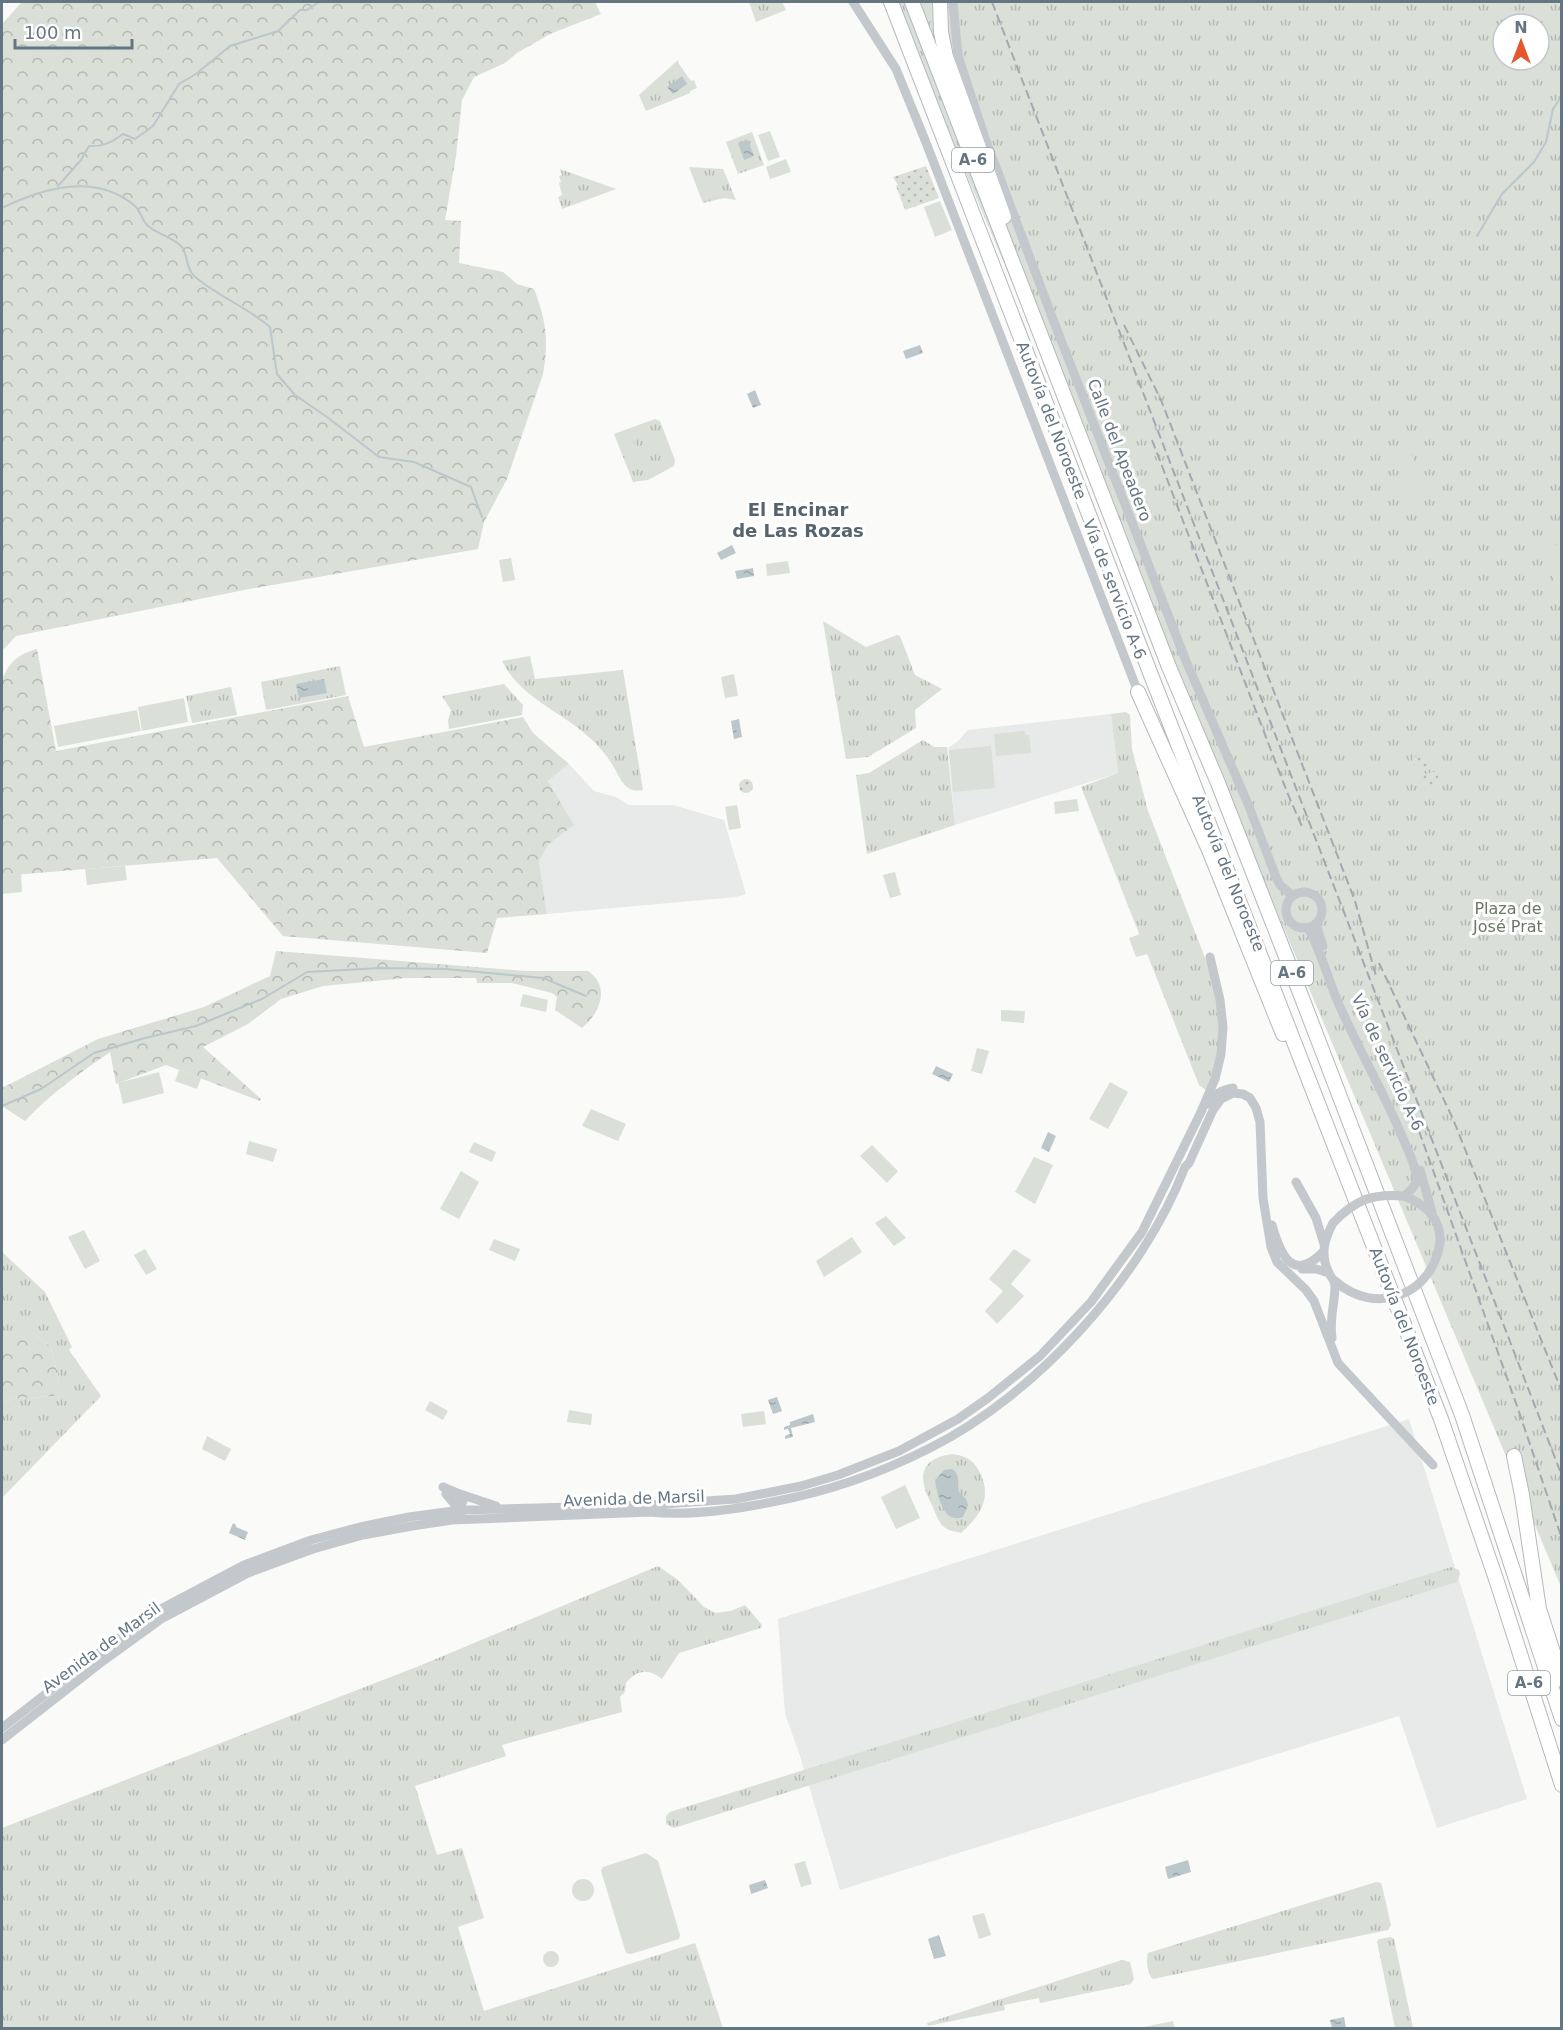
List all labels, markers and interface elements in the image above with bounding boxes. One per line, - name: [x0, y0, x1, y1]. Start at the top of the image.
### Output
- scale bar: [15, 12, 132, 50]
- north arrow: [1491, 12, 1551, 72]
- text: N: [1514, 18, 1528, 37]
- text: 100 m: [24, 22, 82, 43]
- road number: A-6: [952, 148, 994, 172]
- street label: Autovía del Noroeste: [1013, 339, 1090, 502]
- street label: Calle del Apeadero: [1084, 376, 1155, 524]
- district label: El Encinar de Las Rozas: [732, 499, 864, 541]
- street label: Vía de servicio A-6: [1079, 516, 1150, 662]
- street label: Autovía del Noroeste: [1188, 792, 1269, 954]
- park label: Plaza de José Prat: [1472, 899, 1543, 936]
- road number: A-6: [1271, 961, 1313, 985]
- street label: Vía de servicio A-6: [1348, 991, 1428, 1134]
- street label: Autovía del Noroeste: [1366, 1245, 1443, 1408]
- street label: Avenida de Marsil: [563, 1487, 705, 1510]
- street label: Avenida de Marsil: [38, 1598, 164, 1697]
- road number: A-6: [1508, 1671, 1550, 1695]

